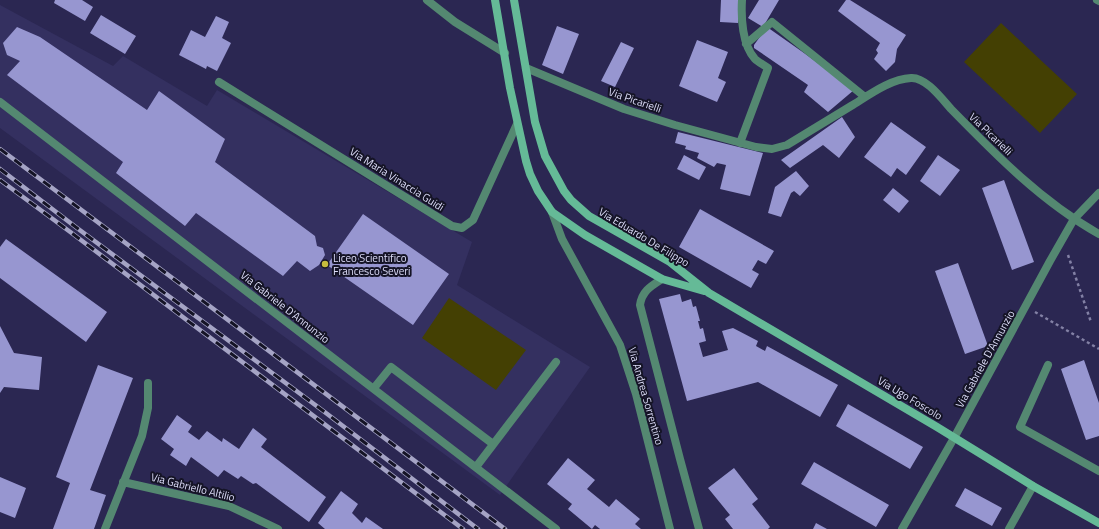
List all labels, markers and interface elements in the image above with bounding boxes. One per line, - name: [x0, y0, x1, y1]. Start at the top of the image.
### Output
- street label: Via Picarielli: [606, 83, 664, 117]
- street label: Via Picarielli: [966, 109, 1016, 159]
- street label: Via Maria Vinaccia Guidi: [347, 143, 447, 215]
- street label: Via Eduardo De Filippo: [596, 204, 693, 271]
- place label: Liceo Scientifico Francesco Severi: [333, 250, 411, 279]
- marker: Liceo Scientifico Francesco Severi: [320, 259, 330, 269]
- street label: Via Gabriele D'Annunzio: [237, 267, 333, 347]
- street label: Via Gabriele D'Annunzio: [951, 307, 1019, 411]
- street label: Via Andrea Sorrentino: [624, 345, 668, 447]
- street label: Via Ugo Foscolo: [875, 372, 946, 424]
- street label: Via Gabriello Altilio: [149, 469, 237, 505]

